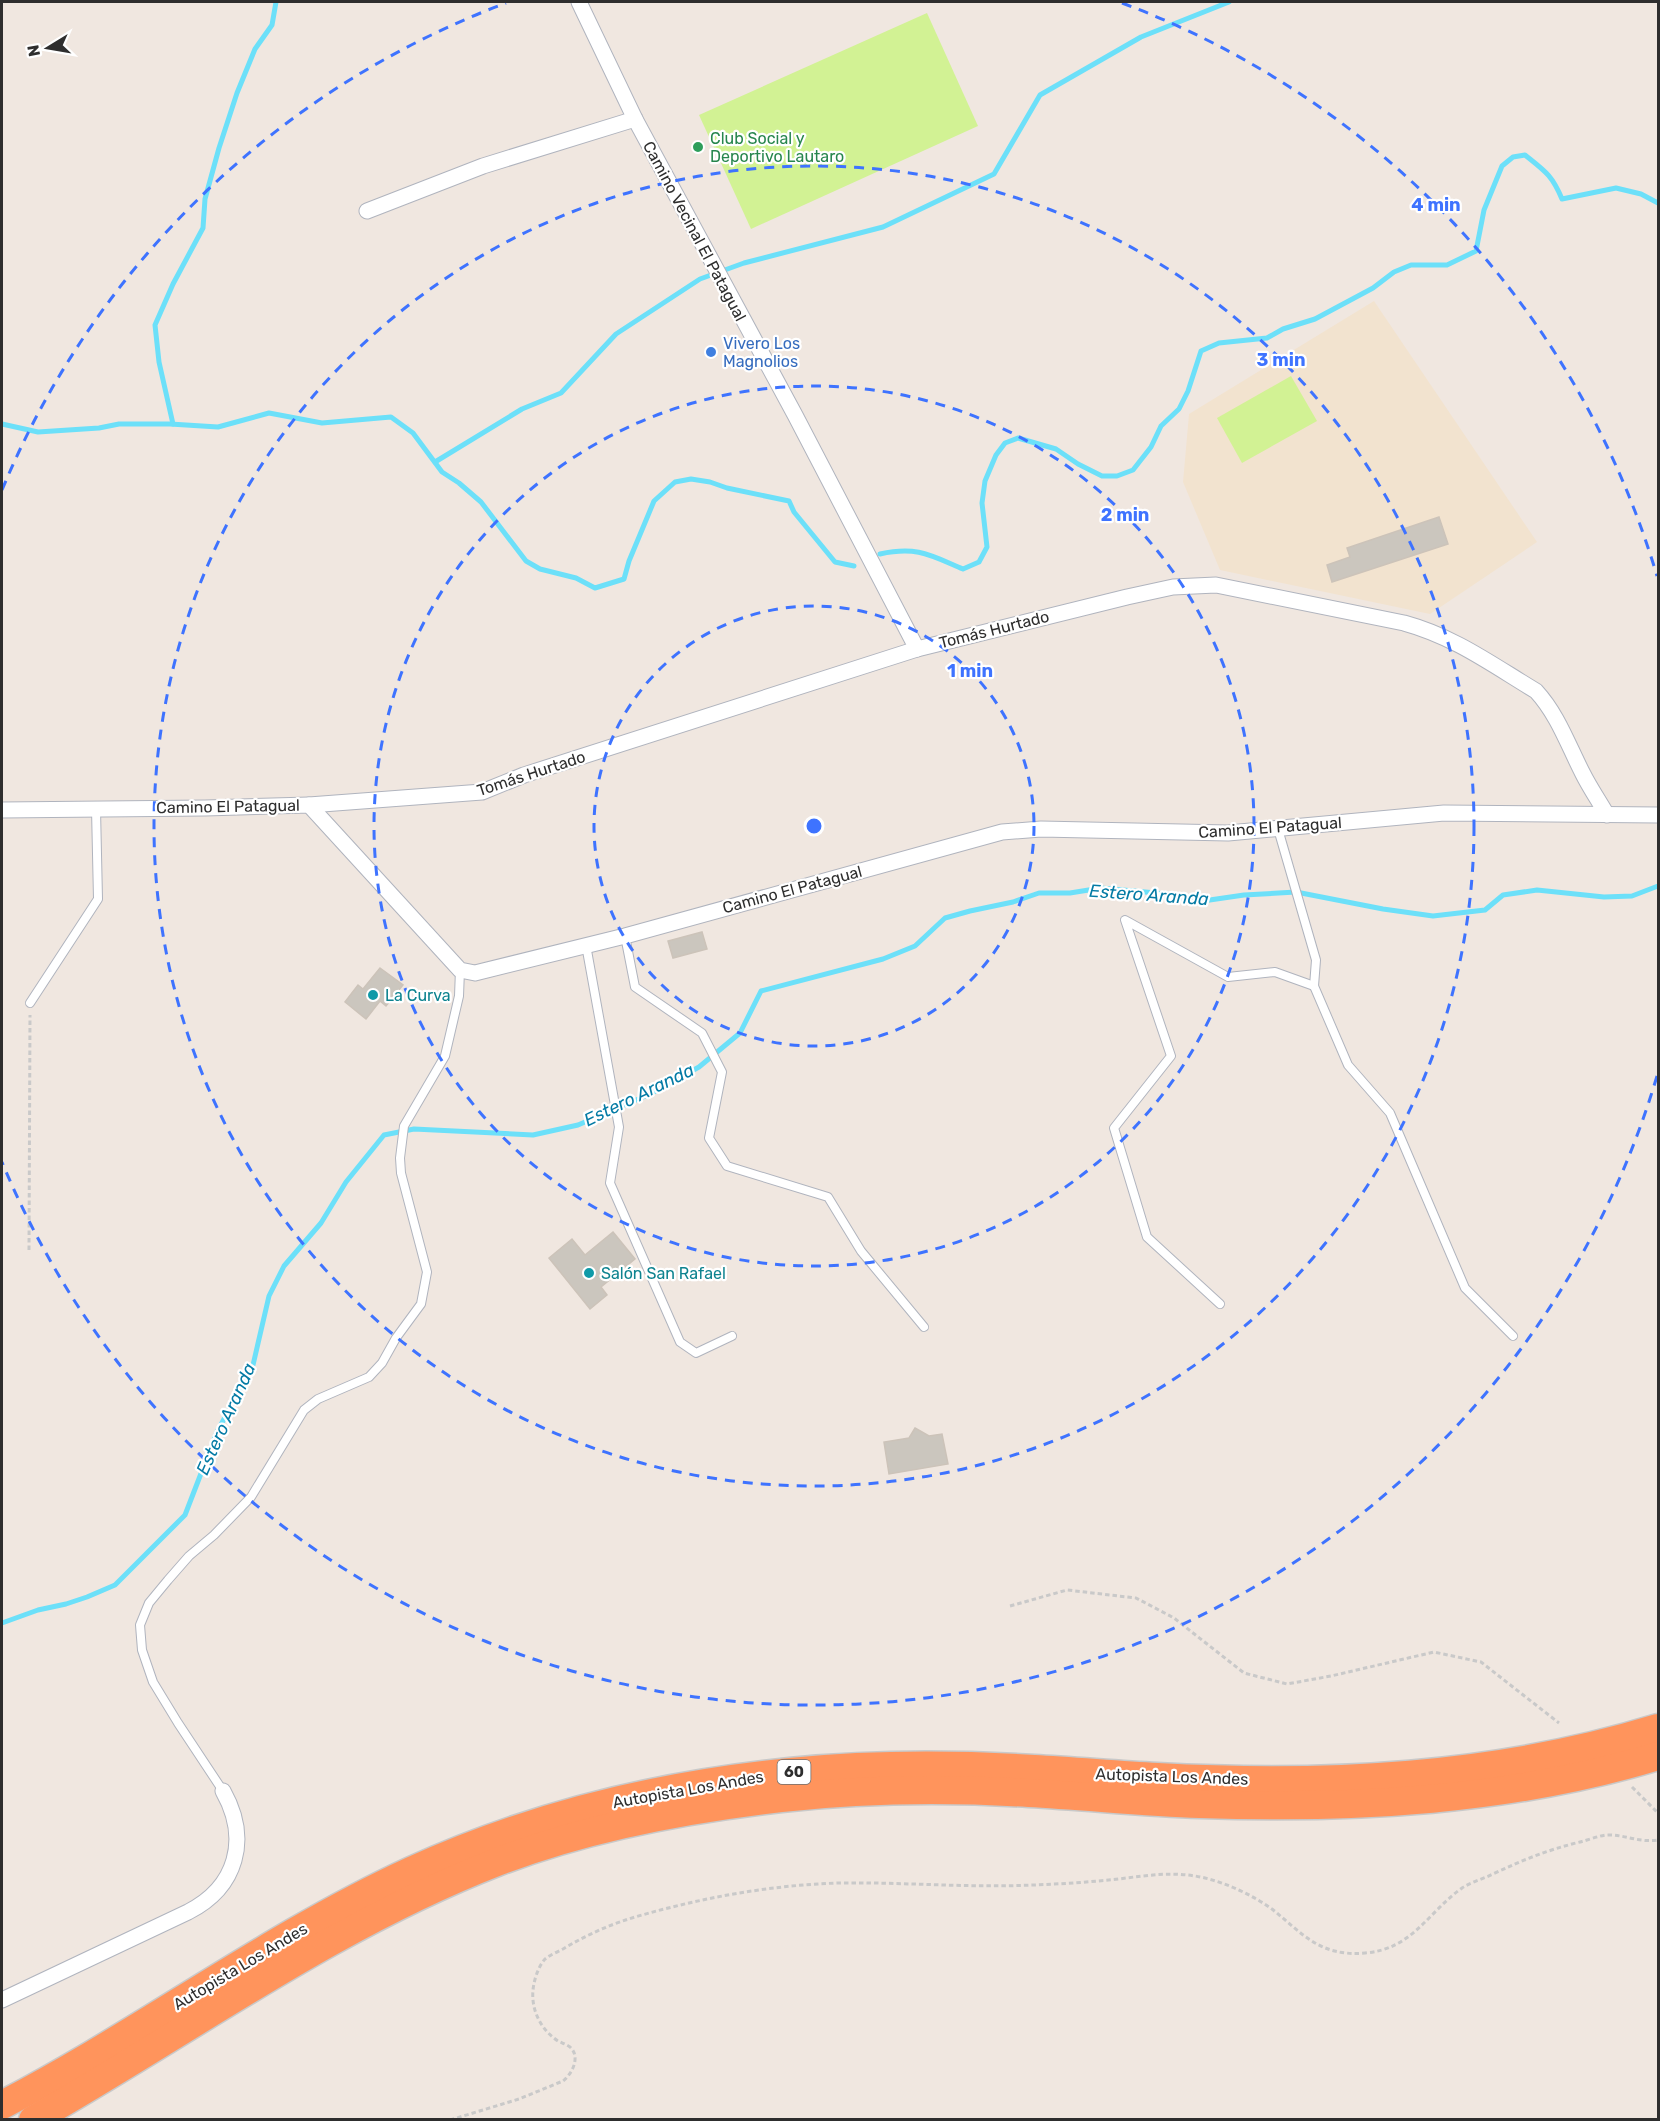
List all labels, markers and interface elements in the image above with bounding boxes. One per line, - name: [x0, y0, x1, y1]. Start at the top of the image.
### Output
- north arrow: [18, 18, 78, 78]
- text: N: [23, 43, 44, 58]
- place label: Club Social y Deportivo Lautaro: [710, 129, 844, 166]
- street label: Camino Vecinal El Patagual: [639, 138, 750, 324]
- marker: Club Social y Deportivo Lautaro: [691, 140, 705, 154]
- text: 4 min: [1411, 194, 1461, 216]
- place label: Vivero Los Magnolios: [723, 334, 800, 371]
- marker: Vivero Los Magnolios: [704, 345, 718, 359]
- text: 3 min: [1257, 349, 1305, 371]
- text: 2 min: [1101, 504, 1149, 526]
- street label: Tomás Hurtado: [937, 607, 1051, 652]
- text: 1 min: [947, 660, 993, 682]
- street label: Tomás Hurtado: [474, 747, 588, 800]
- street label: Camino El Patagual: [156, 796, 300, 817]
- street label: Camino El Patagual: [1198, 813, 1342, 842]
- centre of rings: [804, 816, 824, 836]
- street label: Camino El Patagual: [720, 862, 864, 917]
- water label: Estero Aranda: [1088, 880, 1210, 910]
- place label: La Curva: [385, 986, 451, 1005]
- marker: La Curva: [366, 988, 380, 1002]
- water label: Estero Aranda: [580, 1059, 698, 1131]
- place label: Salón San Rafael: [601, 1264, 726, 1283]
- marker: Salón San Rafael: [582, 1266, 596, 1280]
- water label: Estero Aranda: [192, 1359, 261, 1478]
- road number: 60: [778, 1760, 810, 1784]
- street label: Autopista Los Andes: [1095, 1764, 1249, 1789]
- street label: Autopista Los Andes: [611, 1767, 765, 1812]
- street label: Autopista Los Andes: [170, 1919, 311, 2014]

